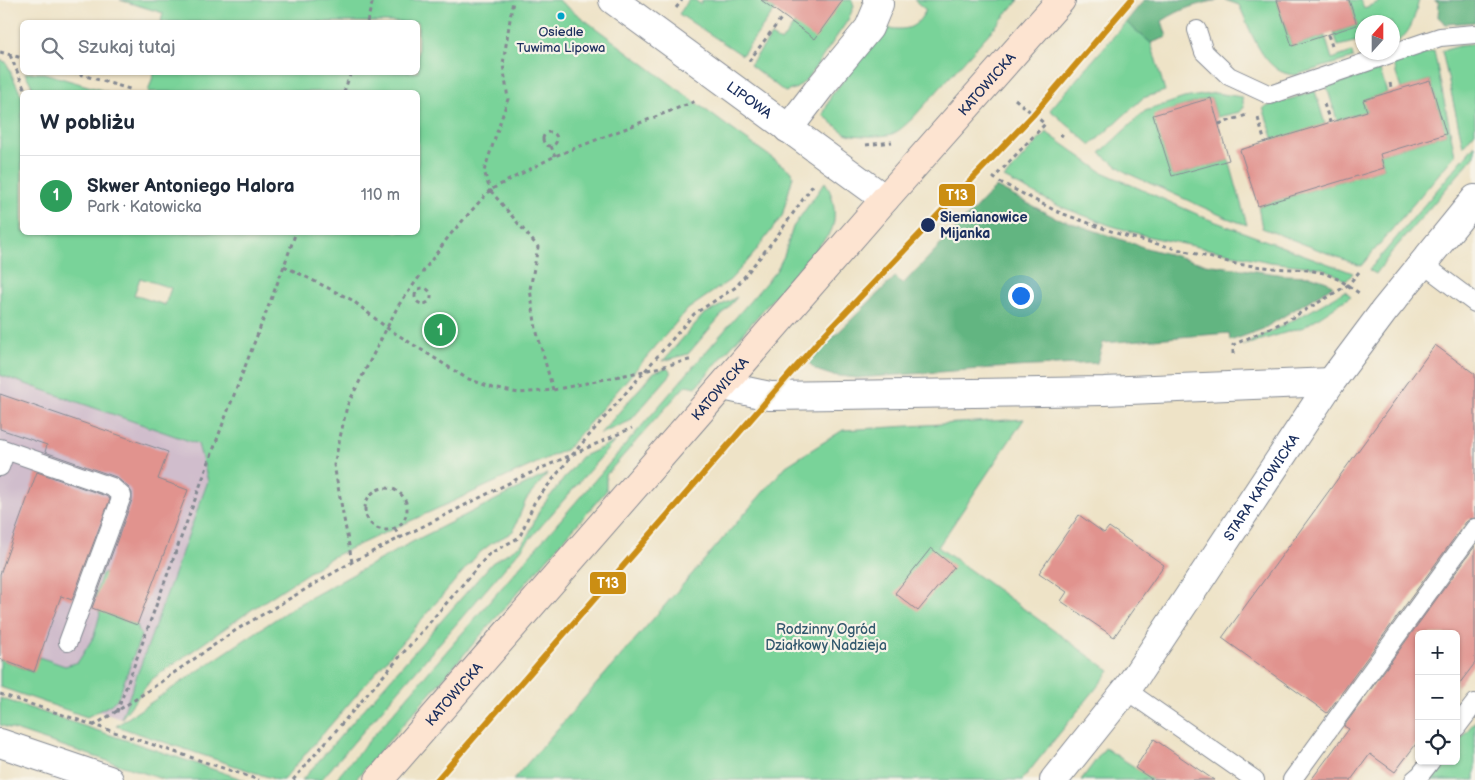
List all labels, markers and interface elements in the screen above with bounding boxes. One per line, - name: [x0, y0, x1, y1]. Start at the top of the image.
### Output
- marker: Osiedle Tuwima Lipowa: [556, 11, 566, 21]
- north arrow: [1355, 15, 1400, 60]
- search box: [20, 20, 420, 75]
- place label: Osiedle Tuwima Lipowa: [517, 24, 605, 56]
- icon: search: [38, 34, 66, 62]
- text: Szukaj tutaj: [78, 36, 175, 59]
- street label: KATOWICKA: [955, 49, 1020, 119]
- street label: LIPOWA: [723, 78, 775, 123]
- text: W pobliżu: [40, 110, 135, 135]
- text: Skwer Antoniego Halora: [87, 175, 295, 198]
- line badge: T13: [938, 183, 976, 207]
- text: 1: [53, 186, 59, 205]
- text: 110 m: [361, 186, 400, 205]
- text: T13: [946, 187, 968, 204]
- text: Park · Katowicka: [87, 198, 202, 217]
- place label: Siemianowice Mijanka: [940, 209, 1028, 242]
- marker: Siemianowice Mijanka: [919, 216, 937, 234]
- your location: [1008, 283, 1034, 309]
- pin: 1: [424, 311, 456, 349]
- street label: KATOWICKA: [688, 353, 753, 424]
- street label: STARA KATOWICKA: [1220, 430, 1303, 544]
- line badge: T13: [589, 571, 627, 595]
- text: T13: [597, 575, 619, 592]
- park label: Rodzinny Ogród Działkowy Nadzieja: [765, 621, 887, 654]
- map controls: [1415, 630, 1460, 765]
- button: +: [1415, 630, 1460, 675]
- street label: KATOWICKA: [422, 659, 487, 730]
- button: −: [1415, 675, 1460, 720]
- button: locate: [1415, 720, 1460, 765]

